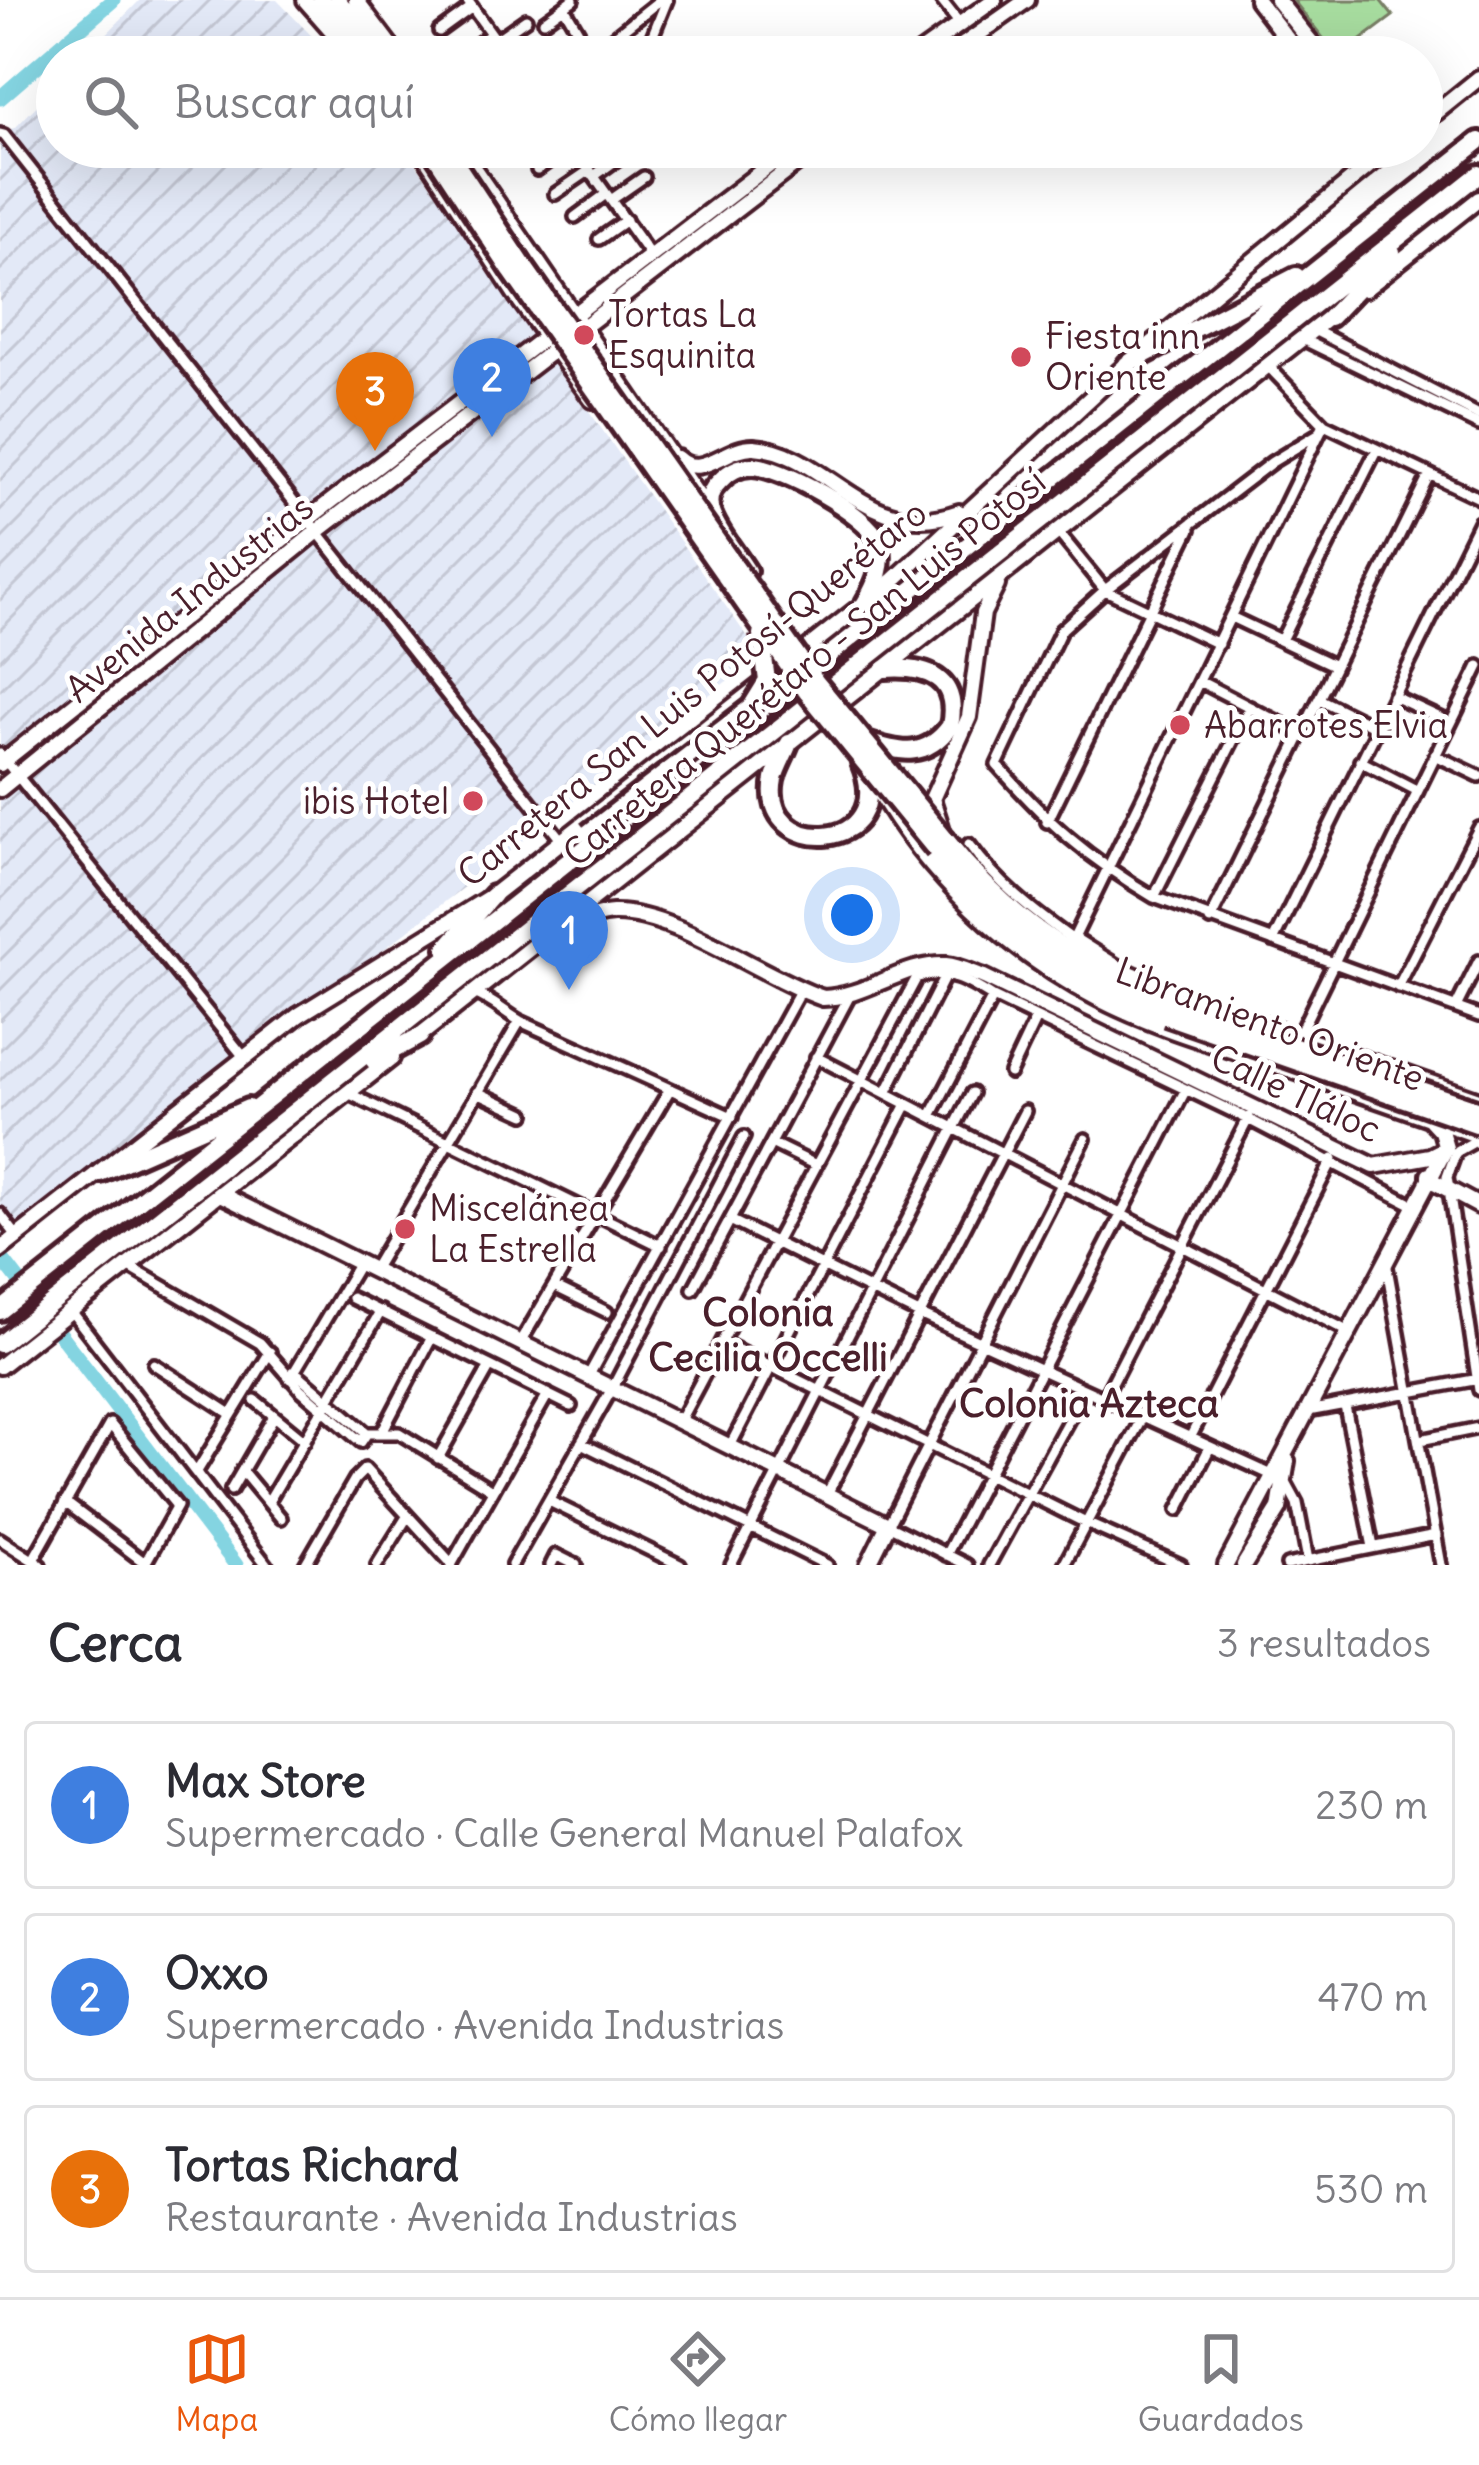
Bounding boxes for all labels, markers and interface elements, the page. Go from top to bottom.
search box [36,36,1443,168]
icon: search [78,69,144,135]
text: Buscar aquí [174,74,414,130]
place label: Tortas La Esquinita [608,292,757,378]
place label: Fiesta inn Oriente [1045,314,1200,400]
marker: Tortas La Esquinita [571,322,597,348]
pin: 2 [453,338,531,437]
marker: Fiesta inn Oriente [1008,344,1034,370]
pin: 3 [336,352,414,451]
street label: Carretera Querétaro - San Luis Potosí [554,459,1054,876]
street label: Avenida Industrias [56,485,322,712]
street label: Carretera San Luis Potosí-Querétaro [449,490,936,897]
place label: Abarrotes Elvia [1204,703,1448,748]
marker: Abarrotes Elvia [1167,712,1193,738]
place label: ibis Hotel [303,779,449,824]
marker: ibis Hotel [460,788,486,814]
your location [822,885,882,945]
pin: 1 [530,891,608,990]
street label: Libramiento Oriente [1110,948,1430,1101]
street label: Calle Tláloc [1204,1035,1388,1152]
place label: Miscelánea La Estrella [429,1186,609,1272]
marker: Miscelánea La Estrella [392,1216,418,1242]
district label: Colonia Cecilia Occelli [648,1288,888,1382]
district label: Colonia Azteca [959,1379,1219,1428]
text: Cerca [48,1611,183,1675]
text: 3 resultados [1217,1619,1431,1668]
text: Max Store [165,1753,366,1809]
text: 1 [82,1781,98,1830]
text: 230 m [1315,1781,1428,1830]
text: Supermercado · Calle General Manuel Palafox [165,1809,963,1858]
text: Oxxo [165,1945,269,2001]
text: 2 [79,1973,101,2022]
text: 470 m [1318,1973,1428,2022]
text: Supermercado · Avenida Industrias [165,2001,784,2050]
text: Tortas Richard [165,2137,459,2193]
text: 3 [79,2165,101,2214]
text: 530 m [1314,2165,1428,2214]
text: Restaurante · Avenida Industrias [165,2193,738,2242]
tab: Mapa [175,2326,258,2440]
tab: Cómo llegar [609,2326,787,2440]
tab: Guardados [1138,2326,1304,2440]

